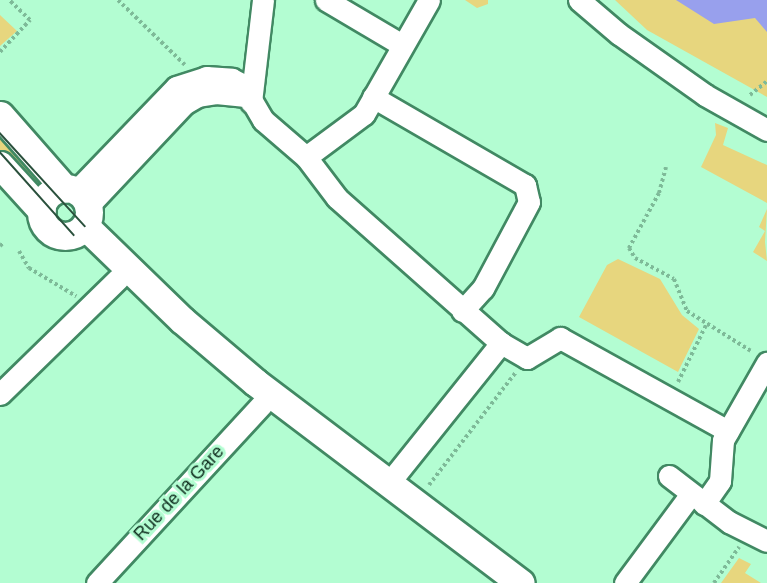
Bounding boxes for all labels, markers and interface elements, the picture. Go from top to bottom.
street label: Rue de la Gare [129,441,229,545]

